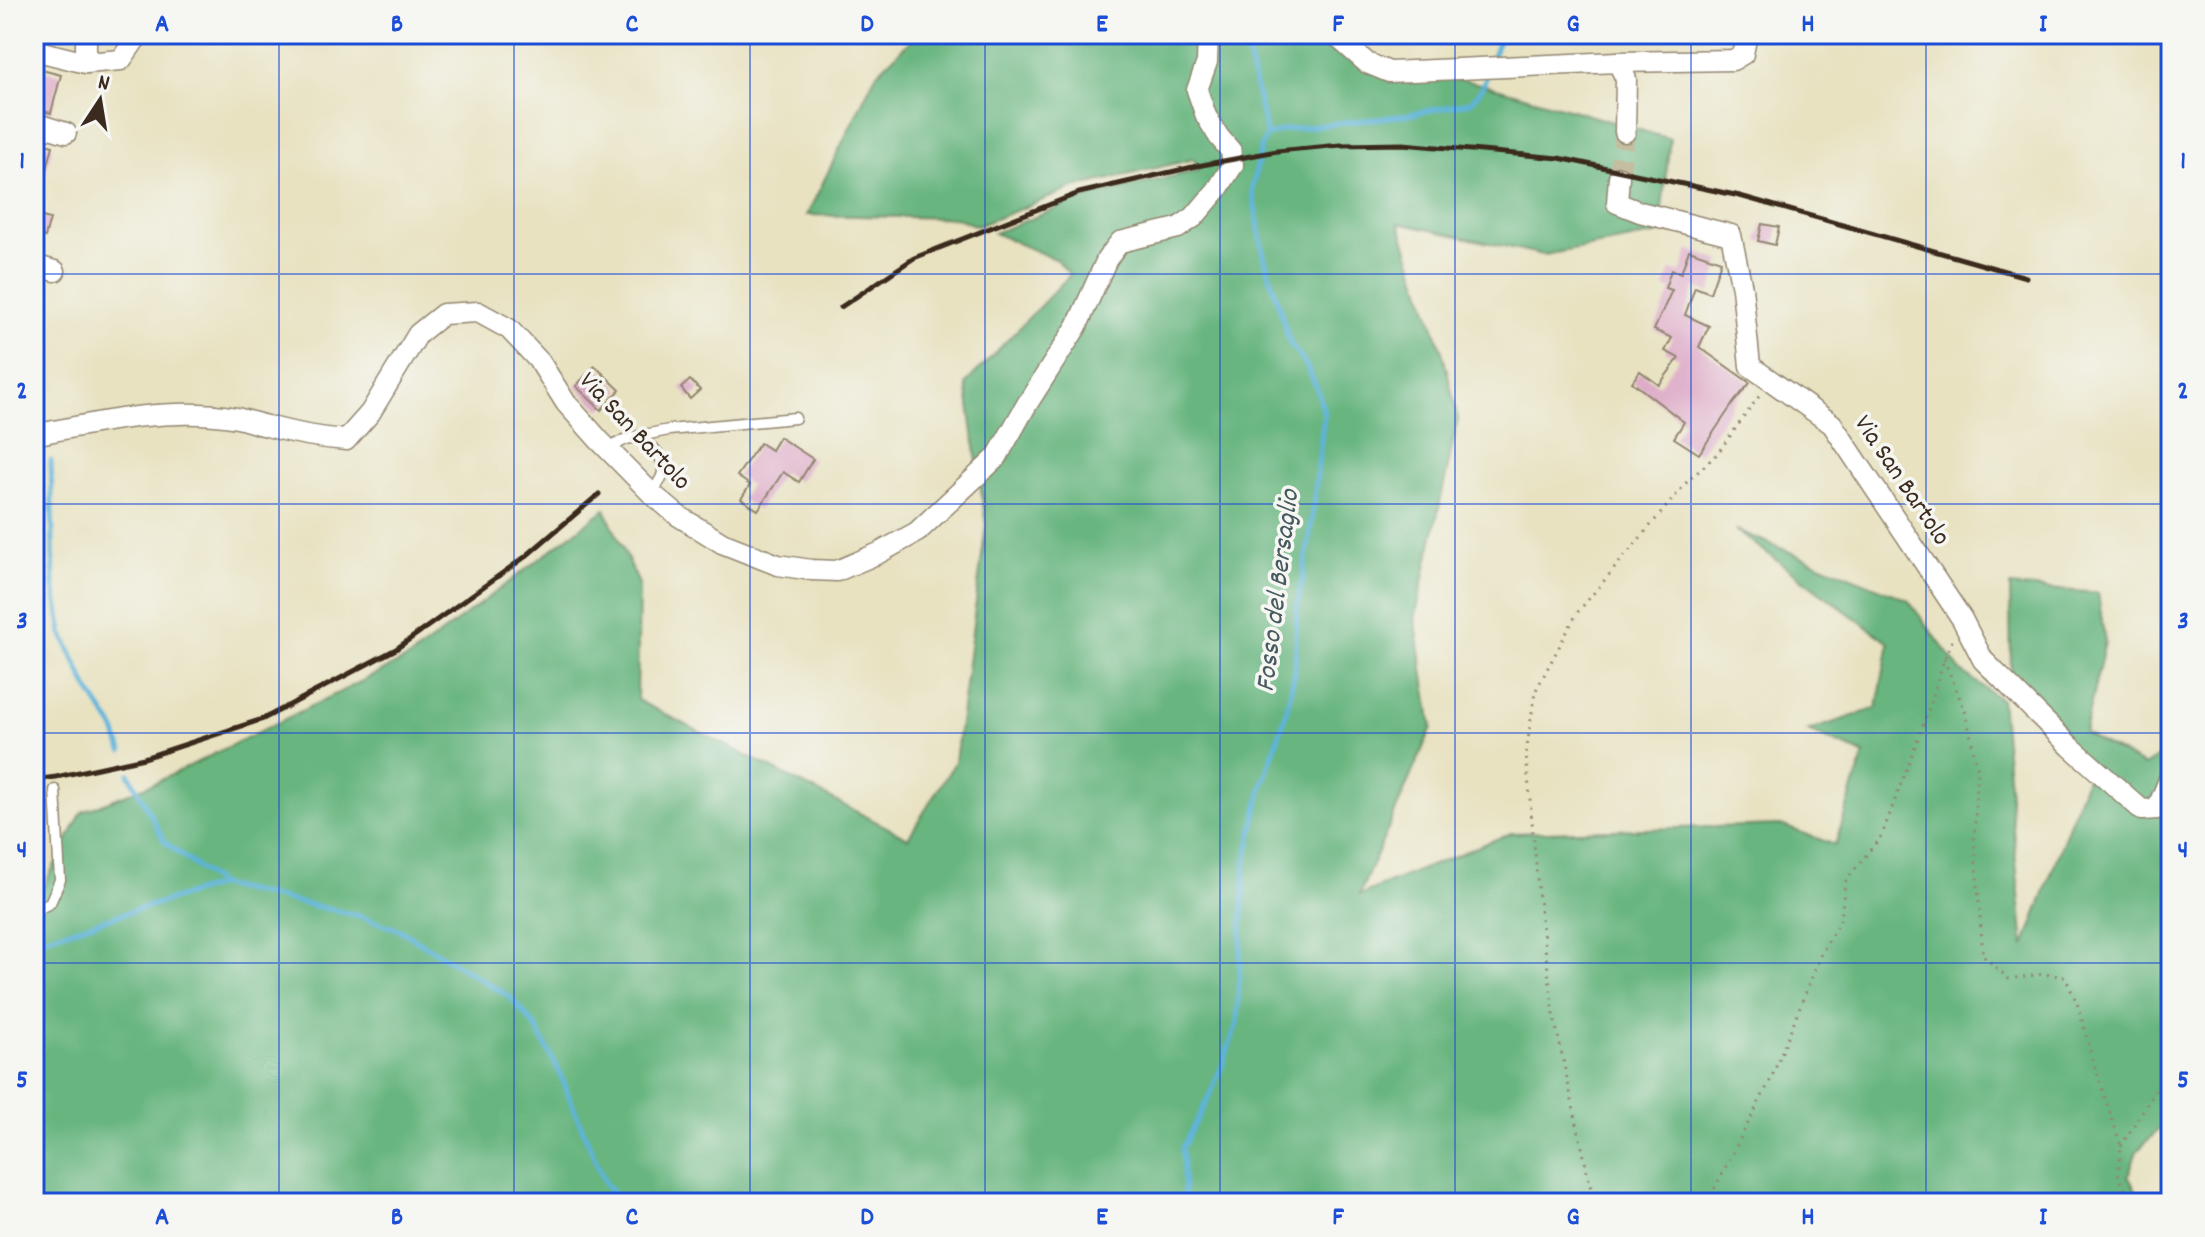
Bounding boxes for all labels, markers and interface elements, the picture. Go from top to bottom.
text: A [155,7,169,44]
text: B [391,7,403,44]
text: C [626,7,639,44]
text: D [860,7,874,44]
text: E [1096,7,1108,44]
text: F [1332,7,1344,44]
text: G [1566,7,1580,44]
text: H [1801,7,1815,44]
text: I [2039,7,2048,44]
north arrow [60,60,140,140]
text: N [95,68,112,100]
text: 1 [19,144,25,181]
text: 1 [2180,144,2186,181]
street label: Via San Bartolo [569,364,699,500]
text: 2 [16,374,28,411]
text: 2 [2177,374,2189,411]
street label: Via San Bartolo [1844,408,1958,554]
water label: Fosso del Bersaglio [1248,486,1312,694]
text: 3 [16,604,28,641]
text: 3 [2177,604,2189,641]
text: 4 [17,833,27,870]
text: 4 [2178,833,2188,870]
text: 5 [16,1063,28,1100]
text: 5 [2177,1063,2189,1100]
text: A [155,1200,169,1237]
text: B [391,1200,403,1237]
text: C [626,1200,639,1237]
text: D [860,1200,874,1237]
text: E [1096,1200,1108,1237]
text: F [1332,1200,1344,1237]
text: G [1566,1200,1580,1237]
text: H [1801,1200,1815,1237]
text: I [2039,1200,2048,1237]

